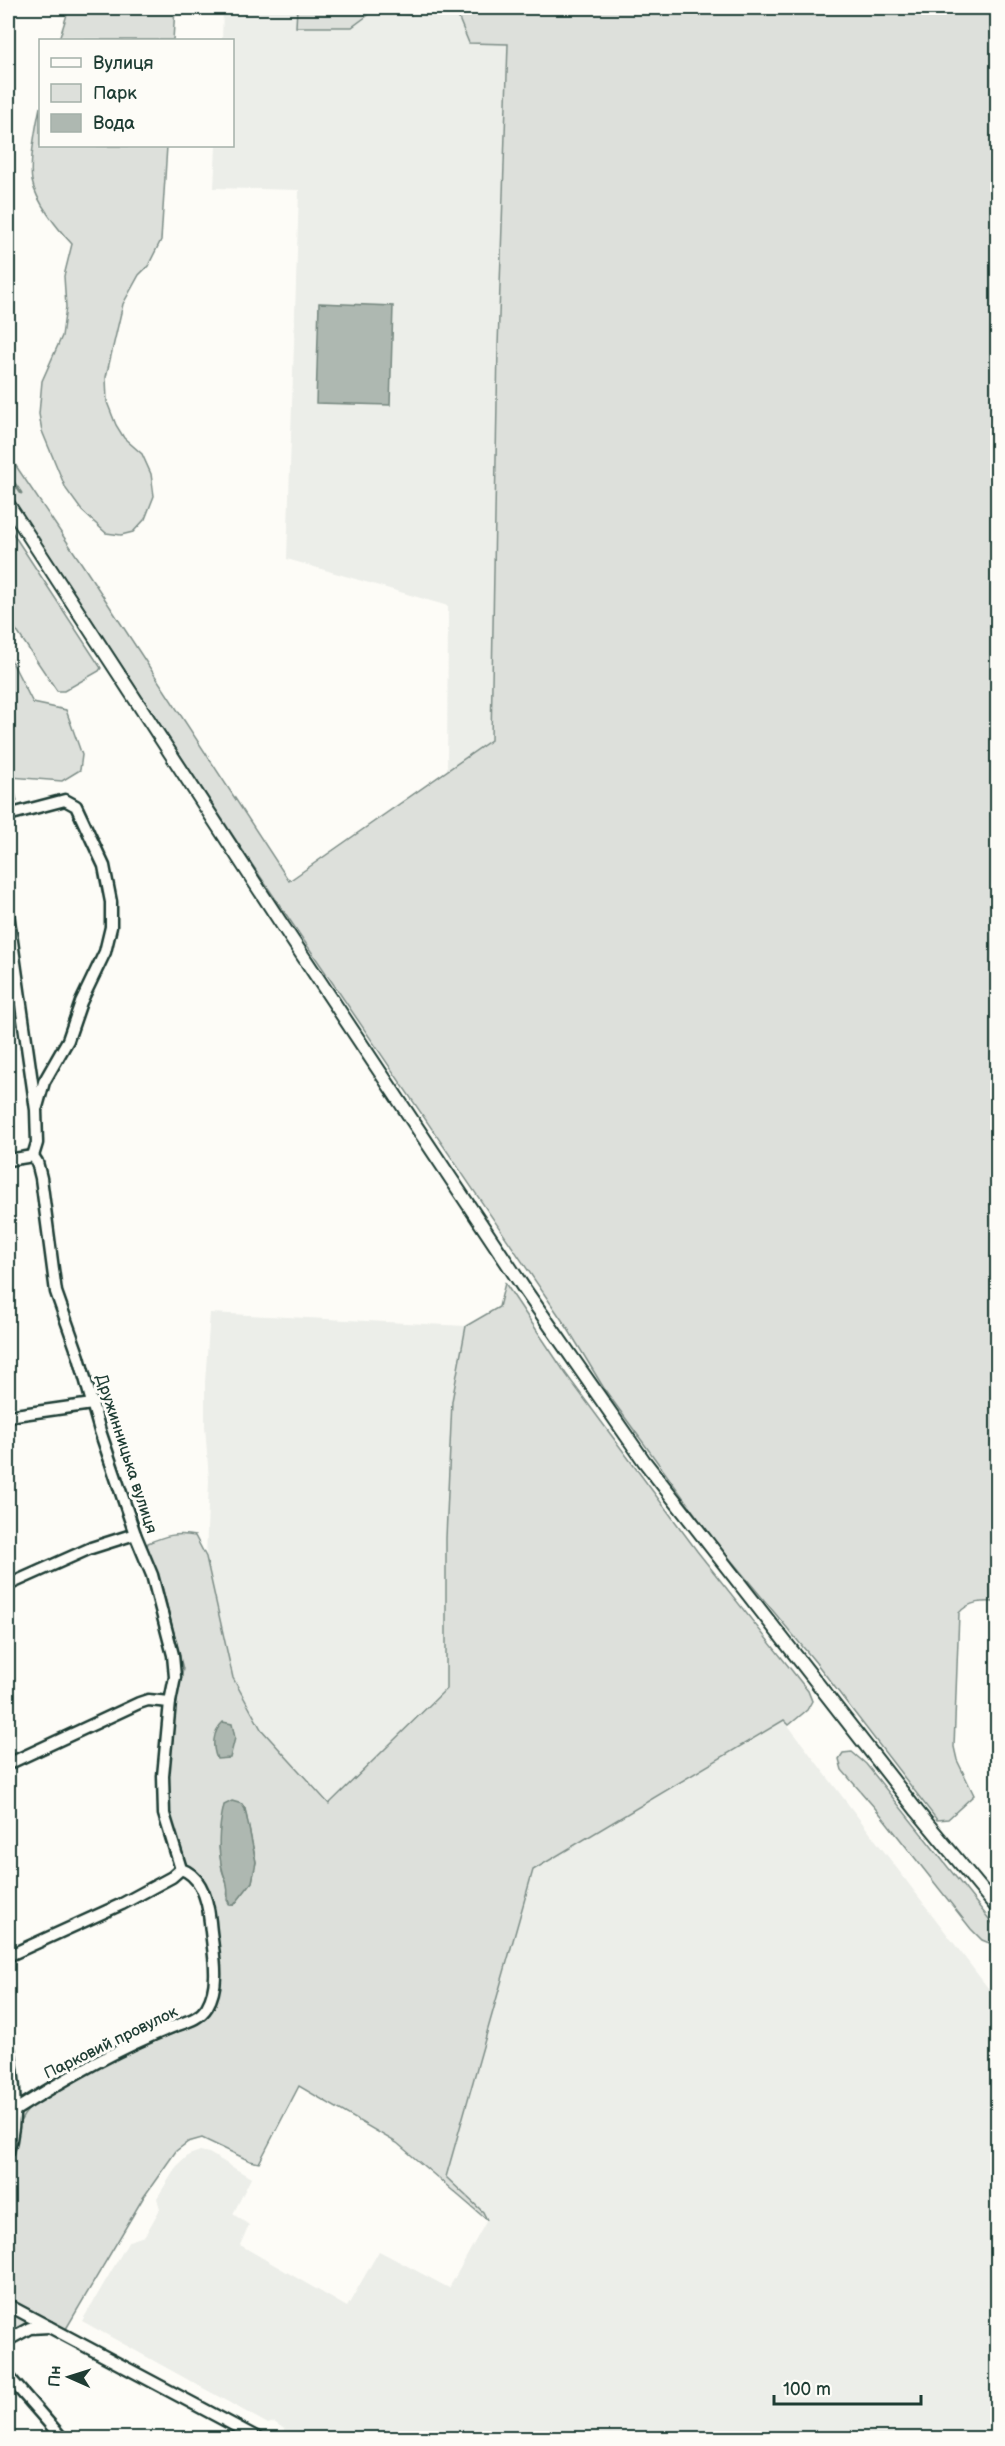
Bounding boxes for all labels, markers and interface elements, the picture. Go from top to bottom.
legend [39,39,234,147]
text: Вулиця [93,53,154,74]
text: Парк [93,83,137,104]
text: Вода [93,113,135,134]
street label: Дружинницька вулиця [91,1372,161,1536]
street label: Парковий провулок [41,2002,181,2084]
north arrow [39,2347,99,2407]
text: Пн [45,2365,66,2387]
scale bar [774,2368,921,2406]
text: 100 m [783,2379,831,2400]

